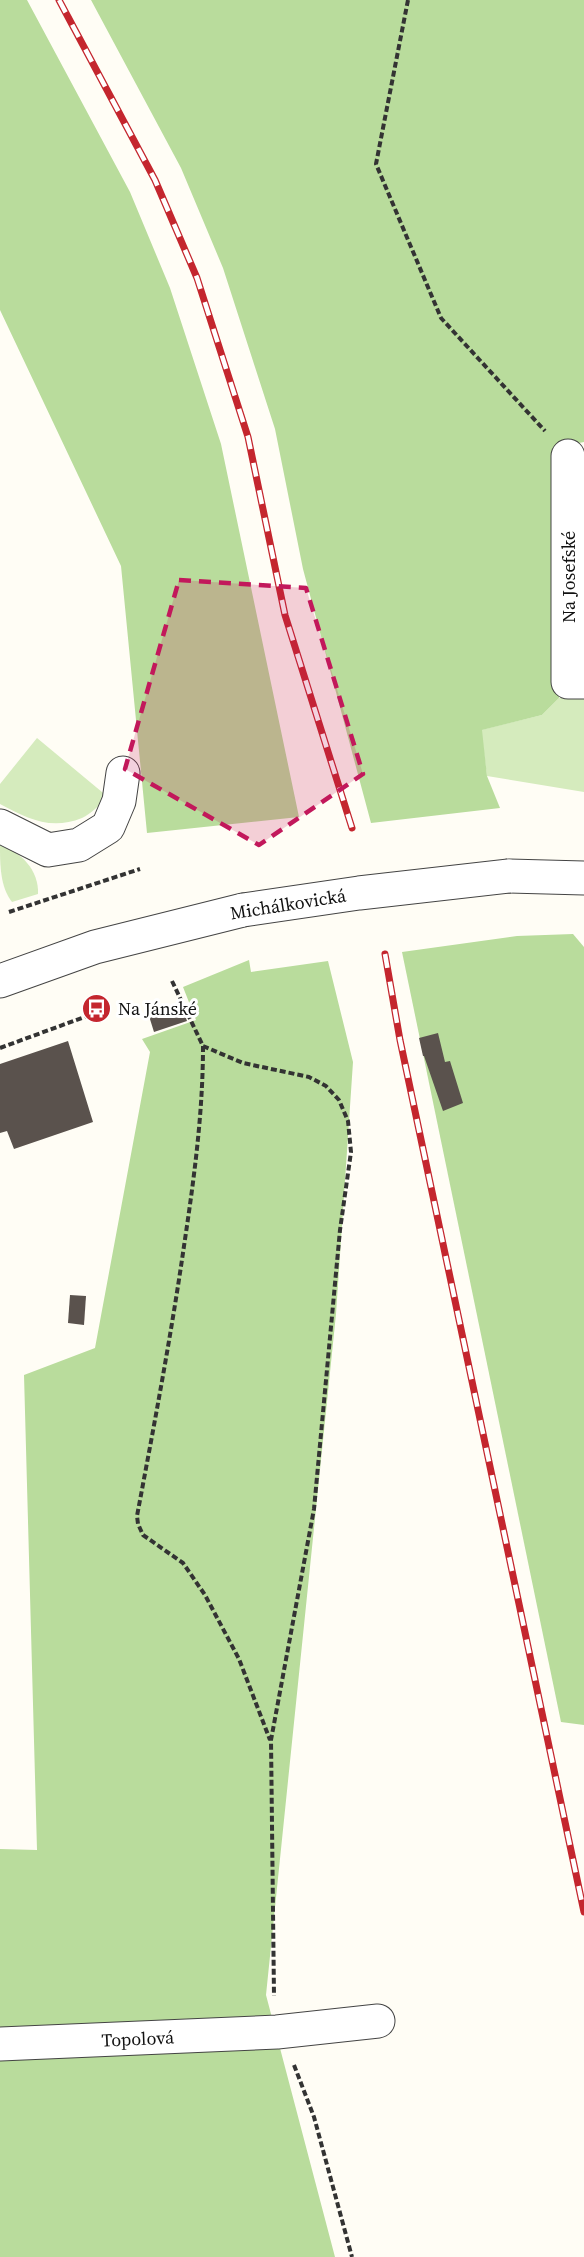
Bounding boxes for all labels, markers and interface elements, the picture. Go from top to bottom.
street label: Na Josefské [556,531,581,623]
street label: Michálkovická [228,882,349,925]
bus stop icon: Na Jánské [81,992,113,1024]
place label: Na Jánské [118,996,197,1021]
street label: Topolová [101,2024,176,2052]

